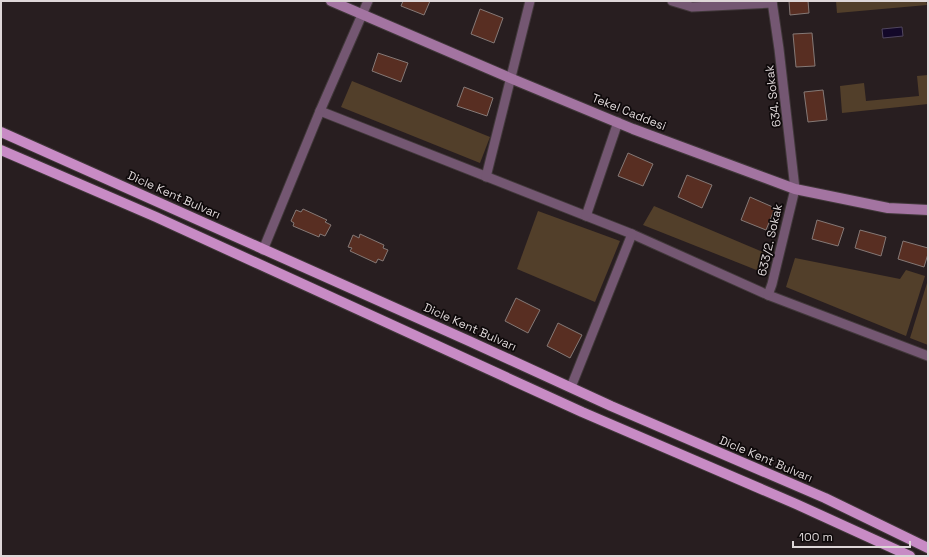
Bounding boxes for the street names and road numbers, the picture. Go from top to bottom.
street label: 634. Sokak [761,64,785,128]
street label: Tekel Caddesi [590,90,668,134]
street label: Dicle Kent Bulvarı [125,167,223,223]
street label: 633/2. Sokak [754,202,786,278]
street label: Dicle Kent Bulvarı [421,299,519,355]
street label: Dicle Kent Bulvarı [717,432,815,486]

